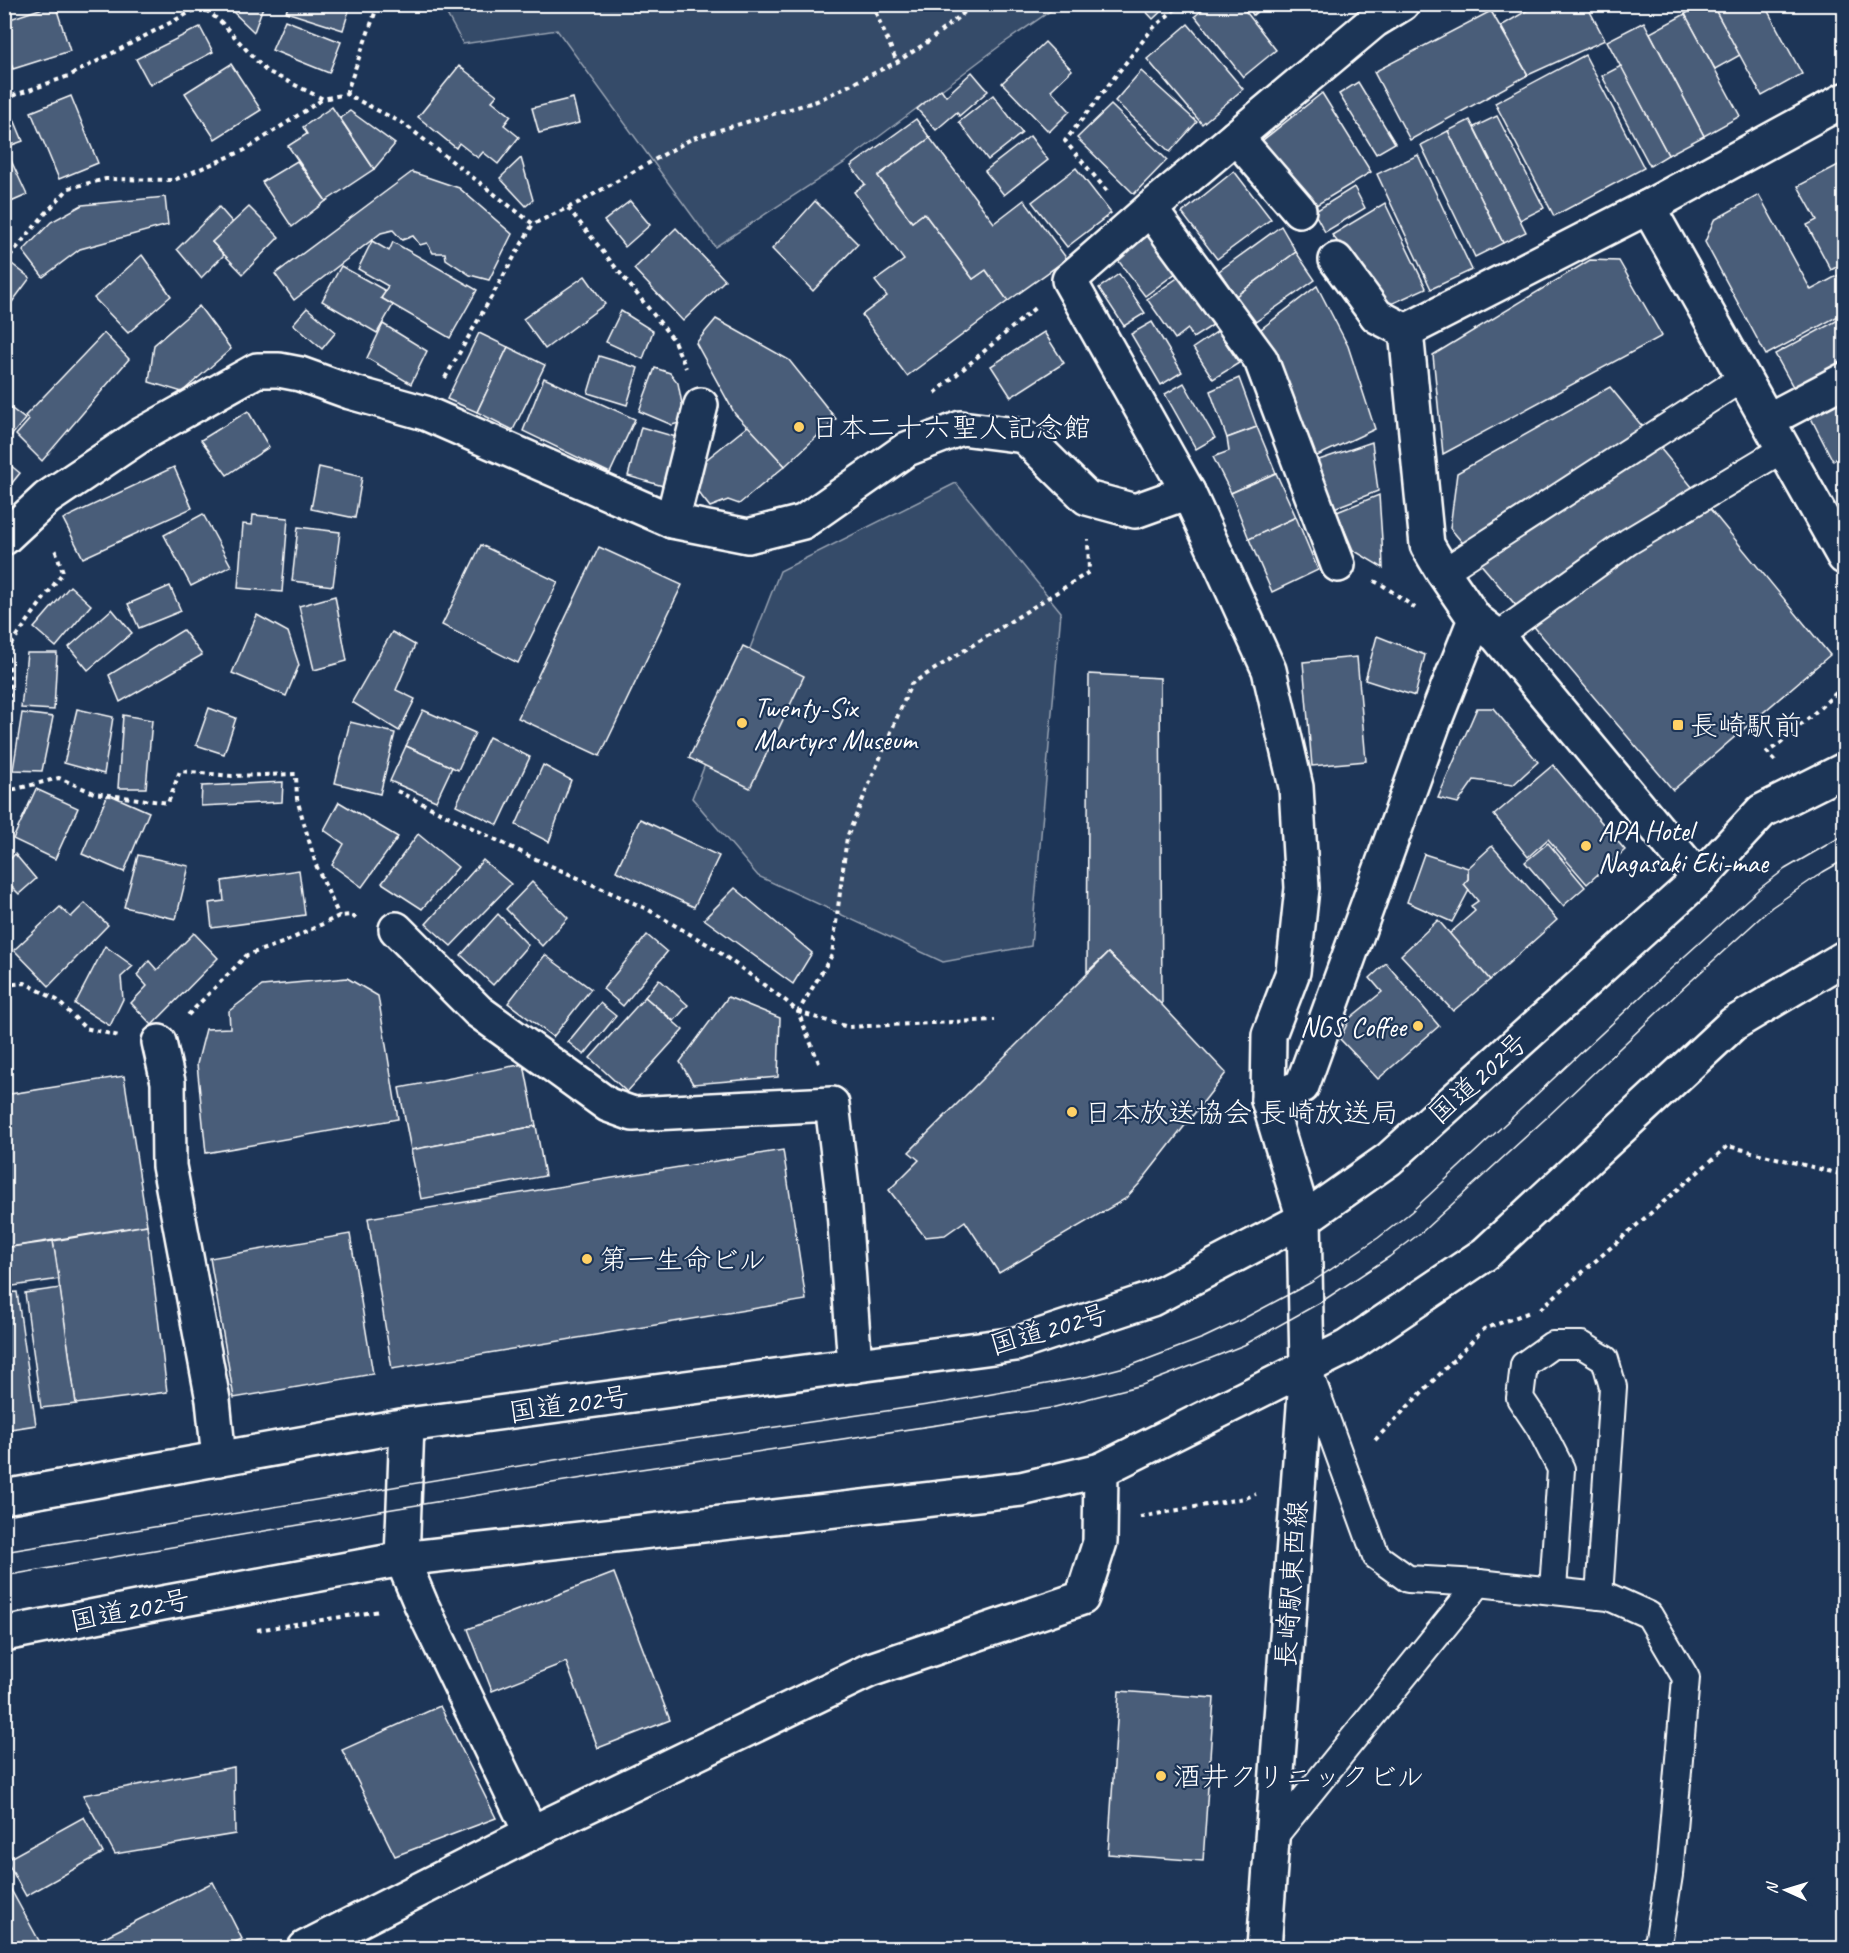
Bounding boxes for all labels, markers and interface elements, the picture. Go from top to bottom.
place label: 日本二十六聖人記念館 [811,410,1091,445]
marker: 日本二十六聖人記念館 [792,420,806,434]
place label: Twenty-Six Martyrs Museum [754,690,919,757]
place label: 長崎駅前 [1690,708,1802,743]
marker: Twenty-Six Martyrs Museum [735,716,749,730]
marker: 長崎駅前 [1671,718,1685,732]
place label: APA Hotel Nagasaki Eki-mae [1598,813,1770,880]
marker: APA Hotel Nagasaki Eki-mae [1579,839,1593,853]
place label: NGS Coffee [1300,1009,1408,1044]
marker: NGS Coffee [1411,1019,1425,1033]
street label: 国道202号 [1421,1024,1535,1132]
place label: 日本放送協会 長崎放送局 [1084,1095,1399,1130]
marker: 日本放送協会 長崎放送局 [1065,1105,1079,1119]
place label: 第一生命ビル [599,1242,766,1277]
marker: 第一生命ビル [580,1252,594,1266]
street label: 国道202号 [986,1295,1112,1363]
street label: 国道202号 [506,1378,632,1430]
street label: 長崎駅東西線 [1268,1499,1314,1669]
street label: 国道202号 [67,1581,193,1639]
place label: 酒井クリニックビル [1173,1759,1424,1794]
marker: 酒井クリニックビル [1154,1769,1168,1783]
north arrow [1756,1860,1816,1920]
text: N [1762,1880,1783,1895]

